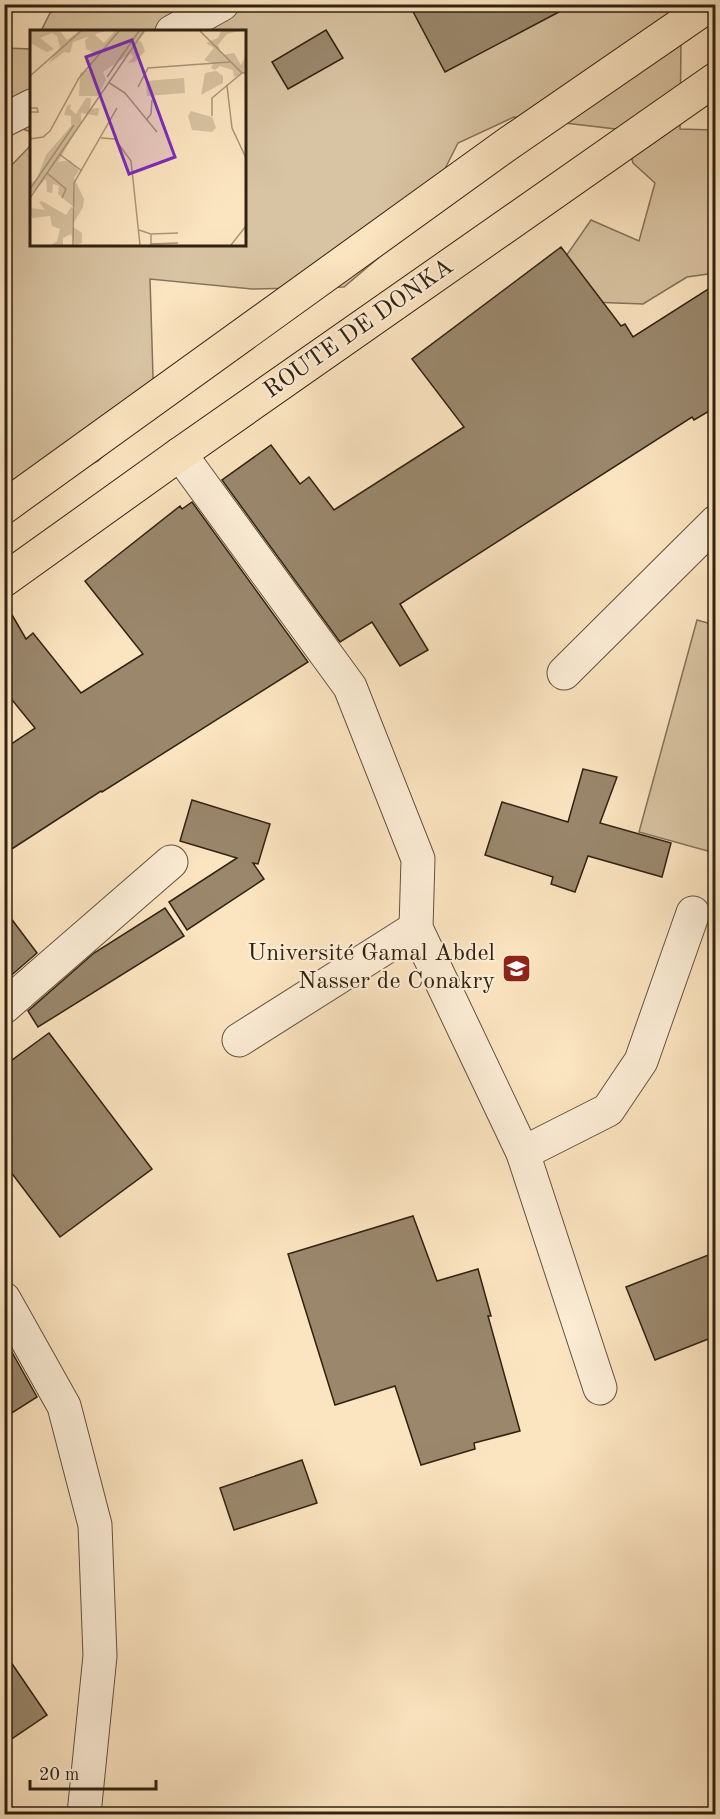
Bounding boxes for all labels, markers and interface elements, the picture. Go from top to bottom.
inset map [30,30,246,246]
street label: ROUTE DE DONKA [260,255,458,403]
place label: Université Gamal Abdel Nasser de Conakry [247,942,495,994]
school or university icon: Université Gamal Abdel Nasser de Conakry [500,952,532,984]
scale bar [30,1753,156,1791]
text: 20 m [39,1766,79,1784]

